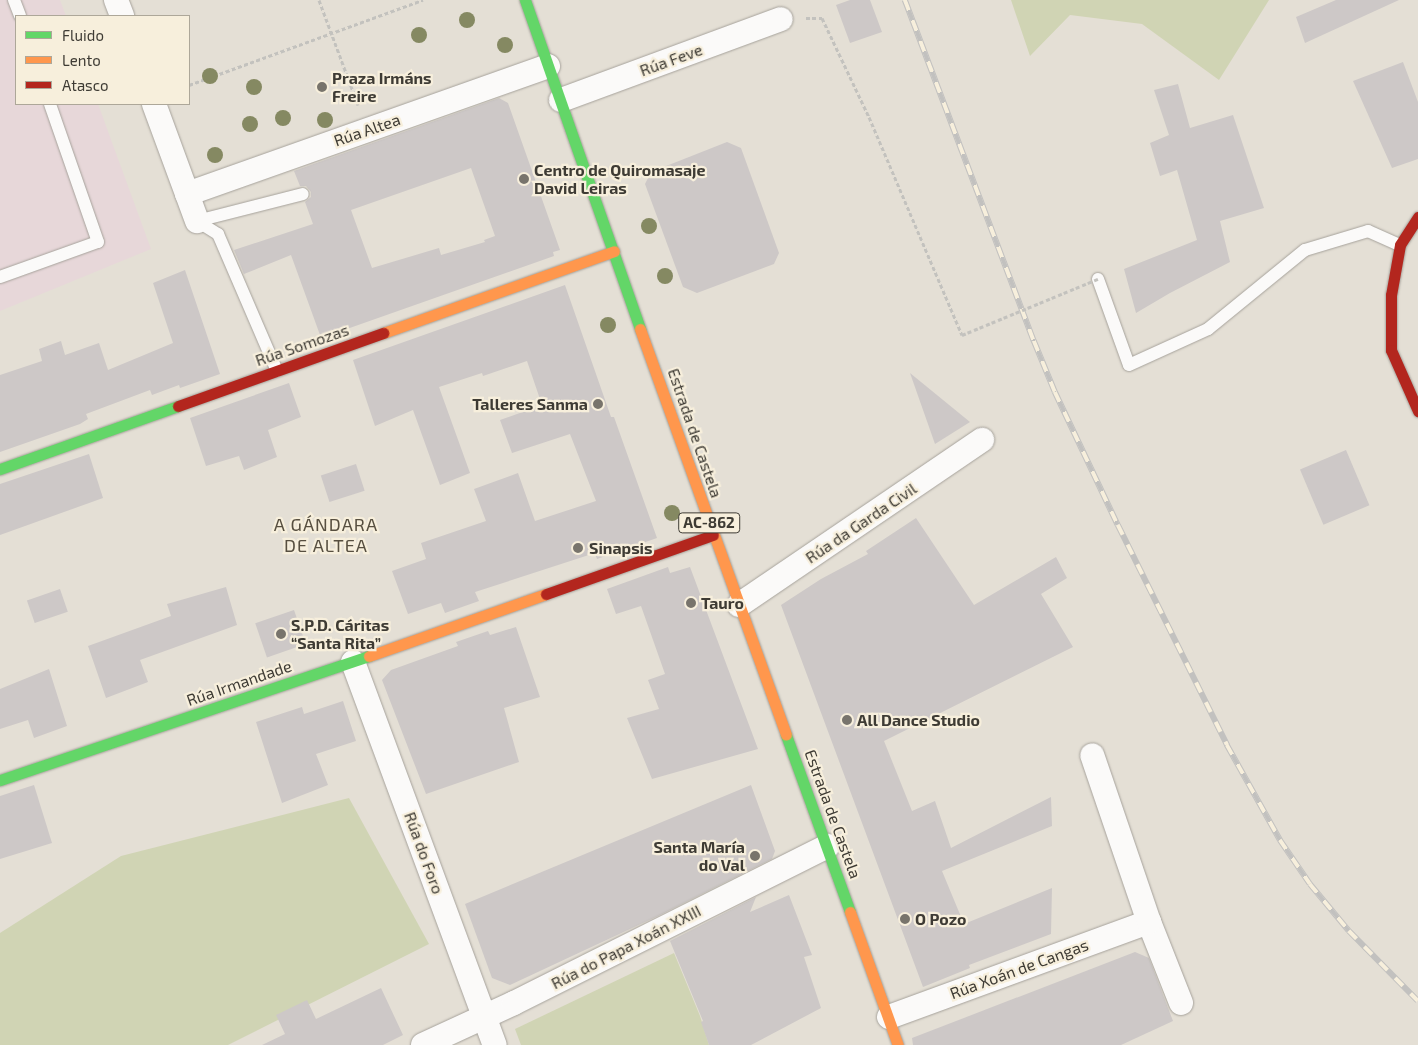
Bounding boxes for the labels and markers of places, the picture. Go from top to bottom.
place label: Praza Irmáns Freire [332,68,432,106]
marker: Praza Irmáns Freire [316,81,328,93]
place label: Centro de Quiromasaje David Leiras [534,160,706,198]
marker: Centro de Quiromasaje David Leiras [518,173,530,185]
place label: Talleres Sanma [472,394,588,414]
marker: Talleres Sanma [592,398,604,410]
place label: Sinapsis [589,538,653,558]
marker: Sinapsis [571,541,585,555]
place label: Tauro [701,593,744,613]
marker: Tauro [685,597,697,609]
place label: S.P.D. Cáritas “Santa Rita” [291,615,389,653]
marker: S.P.D. Cáritas “Santa Rita” [275,628,287,640]
place label: All Dance Studio [857,710,980,730]
marker: All Dance Studio [841,714,853,726]
place label: Santa María do Val [654,837,745,875]
marker: Santa María do Val [749,850,761,862]
place label: O Pozo [915,909,967,929]
marker: O Pozo [899,913,911,925]

